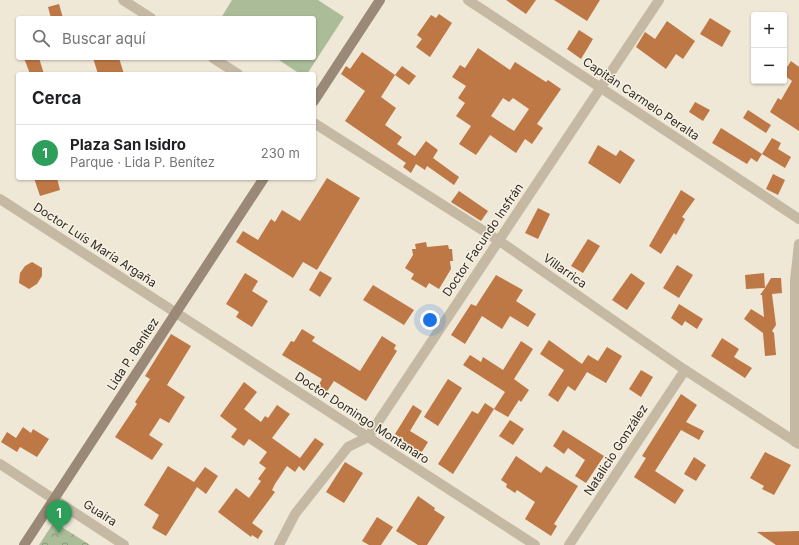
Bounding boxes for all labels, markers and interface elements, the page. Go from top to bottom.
map controls [751,12,787,84]
button: + [751,12,787,48]
search box [16,16,316,60]
icon: search [30,27,52,49]
text: Buscar aquí [62,29,146,48]
button: − [751,48,787,84]
street label: Capitán Carmelo Peralta [580,54,703,143]
text: Cerca [32,88,81,108]
text: Plaza San Isidro [70,135,186,154]
text: 1 [42,145,48,161]
text: 230 m [261,145,300,161]
text: Parque · Lida P. Benítez [70,154,215,170]
street label: Doctor Facundo Insfrán [439,180,526,299]
street label: Doctor Luís María Argaña [31,199,160,290]
street label: Villarrica [541,250,590,291]
your location [420,310,440,330]
street label: Lida P. Benítez [104,315,162,393]
street label: Doctor Domingo Montanaro [292,369,432,467]
street label: Natalicio González [581,401,651,498]
street label: Guaira [81,496,120,529]
pin: 1 [46,500,72,533]

